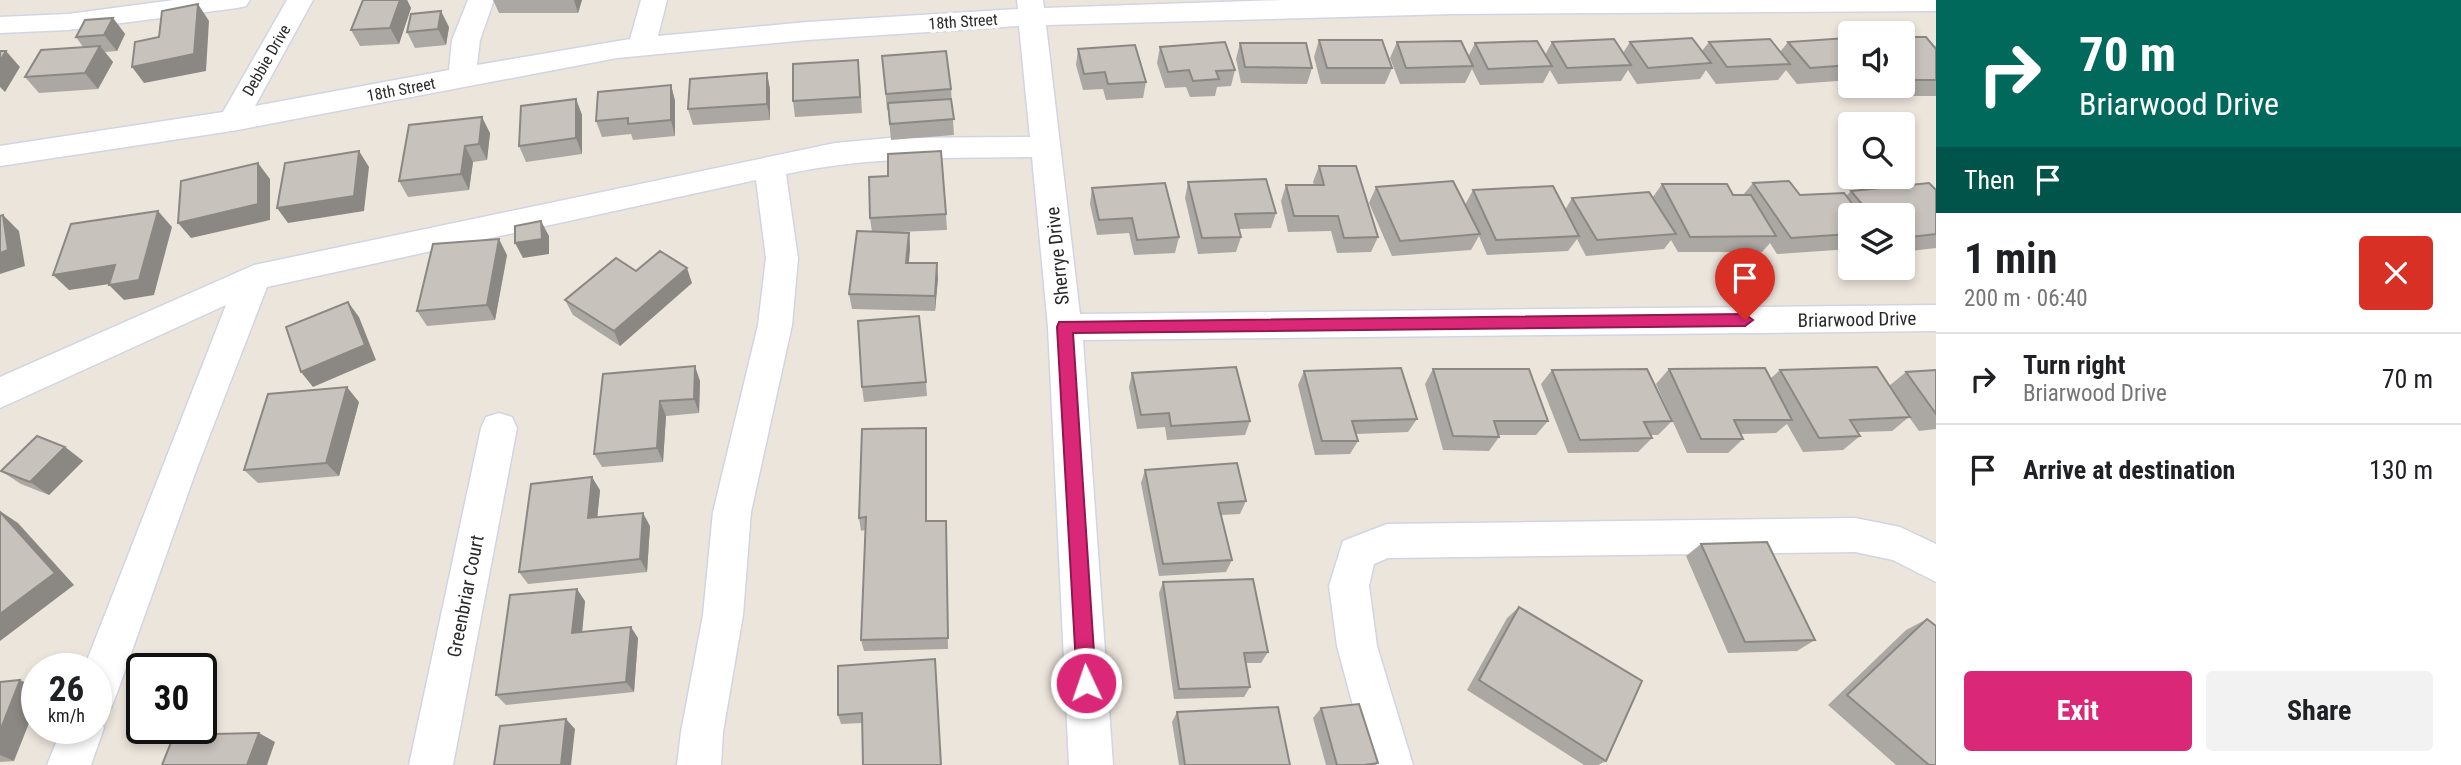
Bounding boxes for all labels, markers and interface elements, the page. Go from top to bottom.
street label: 18th Street [928,10,999,33]
street label: Debbie Drive [238,21,294,99]
map controls [1838,21,1915,280]
button: sound [1838,21,1915,98]
text: 70 m [2079,26,2176,83]
icon: right [1964,28,2055,119]
street label: 18th Street [365,73,437,105]
text: Briarwood Drive [2079,85,2279,123]
button: search [1838,112,1915,189]
icon: arrive [2029,161,2067,199]
text: Then [1964,165,2015,195]
button: layers [1838,203,1915,280]
street label: Sherrye Drive [1041,206,1074,306]
text: 1 min [1964,234,2057,283]
button: close [2359,236,2433,310]
pin [1715,248,1775,320]
icon: arrive [1726,259,1764,297]
text: 200 m · 06:40 [1964,285,2088,312]
street label: Briarwood Drive [1797,307,1917,332]
text: Turn right [2023,350,2125,380]
icon: right [1964,360,2002,398]
text: 70 m [2382,364,2433,394]
text: Briarwood Drive [2023,380,2167,407]
icon: arrive [1964,451,2002,489]
text: Arrive at destination [2023,455,2235,485]
text: 130 m [2369,455,2433,485]
street label: Greenbriar Court [442,533,489,659]
position arrow [1049,646,1123,720]
speed limit sign: 30 [126,653,217,744]
text: 26 [49,669,84,710]
button: Exit [1964,671,2192,751]
button: Share [2206,671,2433,751]
text: km/h [48,705,85,726]

